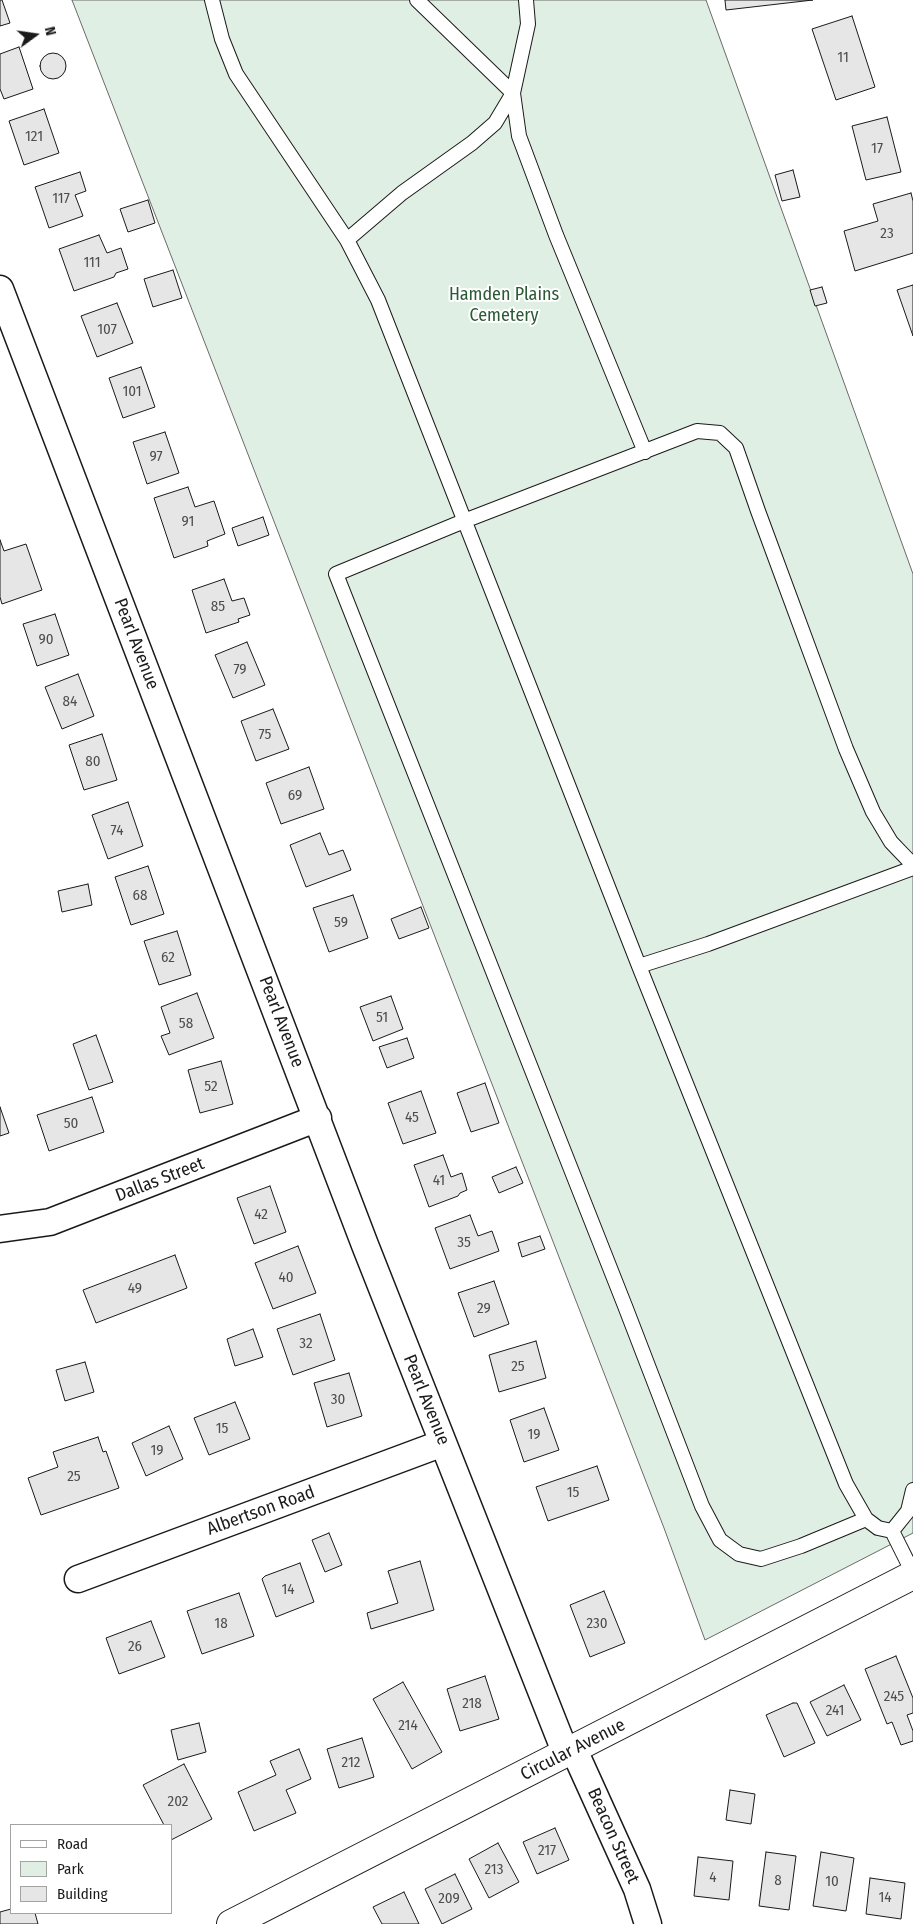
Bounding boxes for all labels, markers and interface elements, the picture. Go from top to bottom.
north arrow [10,10,60,60]
text: N [41,25,59,37]
house number: 11 [837,49,849,67]
house number: 121 [25,128,43,146]
house number: 17 [871,140,883,158]
house number: 117 [52,190,70,208]
house number: 23 [880,225,894,243]
house number: 111 [83,254,101,272]
park label: Hamden Plains Cemetery [449,284,559,326]
house number: 107 [97,321,117,339]
house number: 101 [122,383,142,401]
house number: 97 [149,448,163,466]
house number: 91 [182,513,194,531]
street label: Pearl Avenue [109,595,163,693]
house number: 85 [211,598,225,616]
house number: 90 [38,631,54,649]
house number: 79 [233,661,247,679]
house number: 84 [63,693,77,711]
house number: 75 [259,726,271,744]
house number: 80 [85,753,101,771]
house number: 69 [288,787,302,805]
house number: 74 [111,822,123,840]
house number: 68 [133,887,147,905]
house number: 59 [334,914,348,932]
house number: 62 [161,949,175,967]
street label: Pearl Avenue [254,973,308,1071]
house number: 51 [376,1009,388,1027]
house number: 58 [179,1015,193,1033]
house number: 52 [204,1078,218,1096]
house number: 45 [405,1109,419,1127]
house number: 50 [64,1115,78,1133]
street label: Dallas Street [113,1153,207,1207]
house number: 41 [433,1172,445,1190]
house number: 42 [254,1206,268,1224]
house number: 35 [457,1234,471,1252]
house number: 40 [278,1269,294,1287]
house number: 49 [128,1280,142,1298]
house number: 29 [477,1300,491,1318]
house number: 32 [299,1335,313,1353]
street label: Pearl Avenue [398,1352,454,1448]
house number: 25 [511,1358,525,1376]
house number: 30 [331,1391,345,1409]
house number: 15 [216,1420,228,1438]
house number: 19 [527,1426,541,1444]
house number: 19 [150,1442,164,1460]
house number: 25 [67,1468,81,1486]
street label: Albertson Road [204,1482,318,1540]
house number: 15 [567,1484,579,1502]
house number: 14 [281,1581,295,1599]
house number: 18 [214,1615,228,1633]
house number: 230 [586,1615,608,1633]
house number: 26 [128,1638,142,1656]
house number: 245 [884,1688,904,1706]
house number: 218 [462,1695,482,1713]
house number: 241 [826,1702,844,1720]
street label: Circular Avenue [517,1714,629,1786]
house number: 214 [398,1717,418,1735]
house number: 212 [342,1754,360,1772]
street label: Beacon Street [582,1785,644,1887]
house number: 202 [168,1793,188,1811]
legend [10,1824,172,1914]
text: Road [57,1835,88,1853]
house number: 217 [538,1842,556,1860]
text: Park [57,1860,84,1878]
house number: 213 [485,1861,503,1879]
house number: 4 [709,1869,717,1887]
house number: 8 [774,1872,782,1890]
house number: 10 [825,1873,839,1891]
text: Building [57,1885,108,1903]
house number: 14 [878,1889,892,1907]
house number: 209 [438,1890,460,1908]

